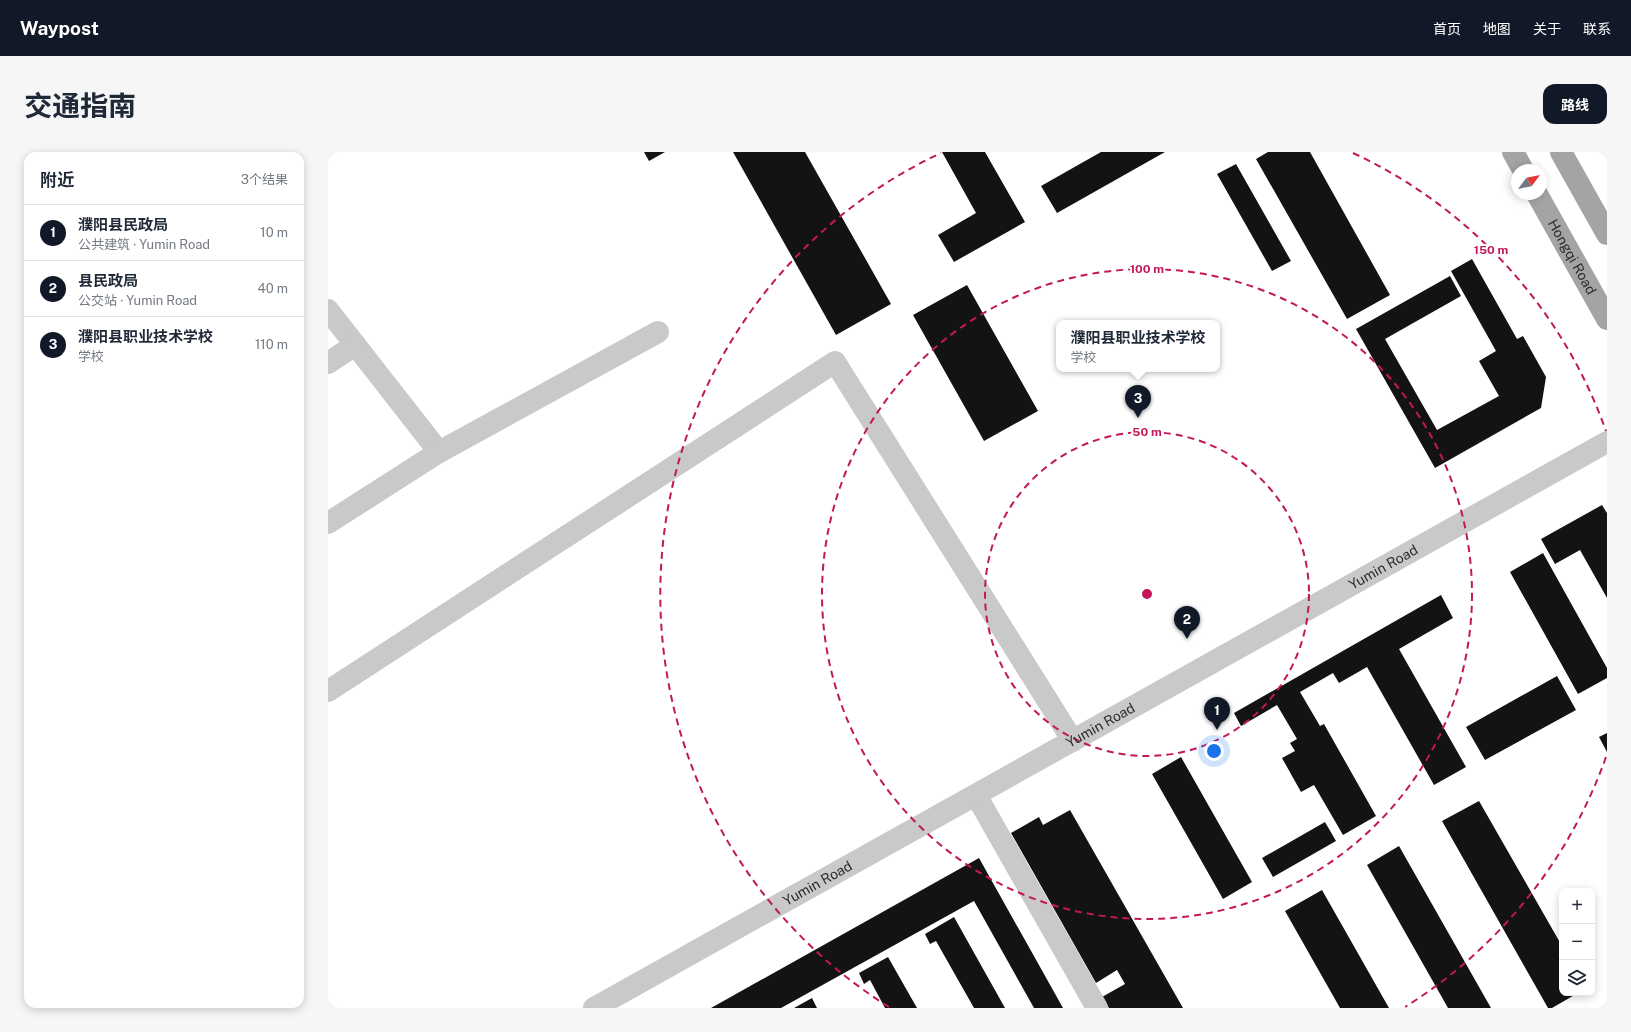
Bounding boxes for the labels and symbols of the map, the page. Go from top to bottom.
north arrow [1511,164,1547,200]
street label: Hongqi Road [1545,216,1600,297]
text: 150 m [1474,243,1508,257]
text: 100 m [1130,262,1164,276]
pin: 3 [1125,385,1151,418]
text: 50 m [1132,425,1162,439]
street label: Yumin Road [1346,541,1420,593]
centre of rings [1140,587,1154,601]
pin: 2 [1174,606,1200,639]
pin: 1 [1204,697,1230,730]
street label: Yumin Road [1063,699,1138,751]
your location [1204,741,1224,761]
street label: Yumin Road [780,858,855,909]

